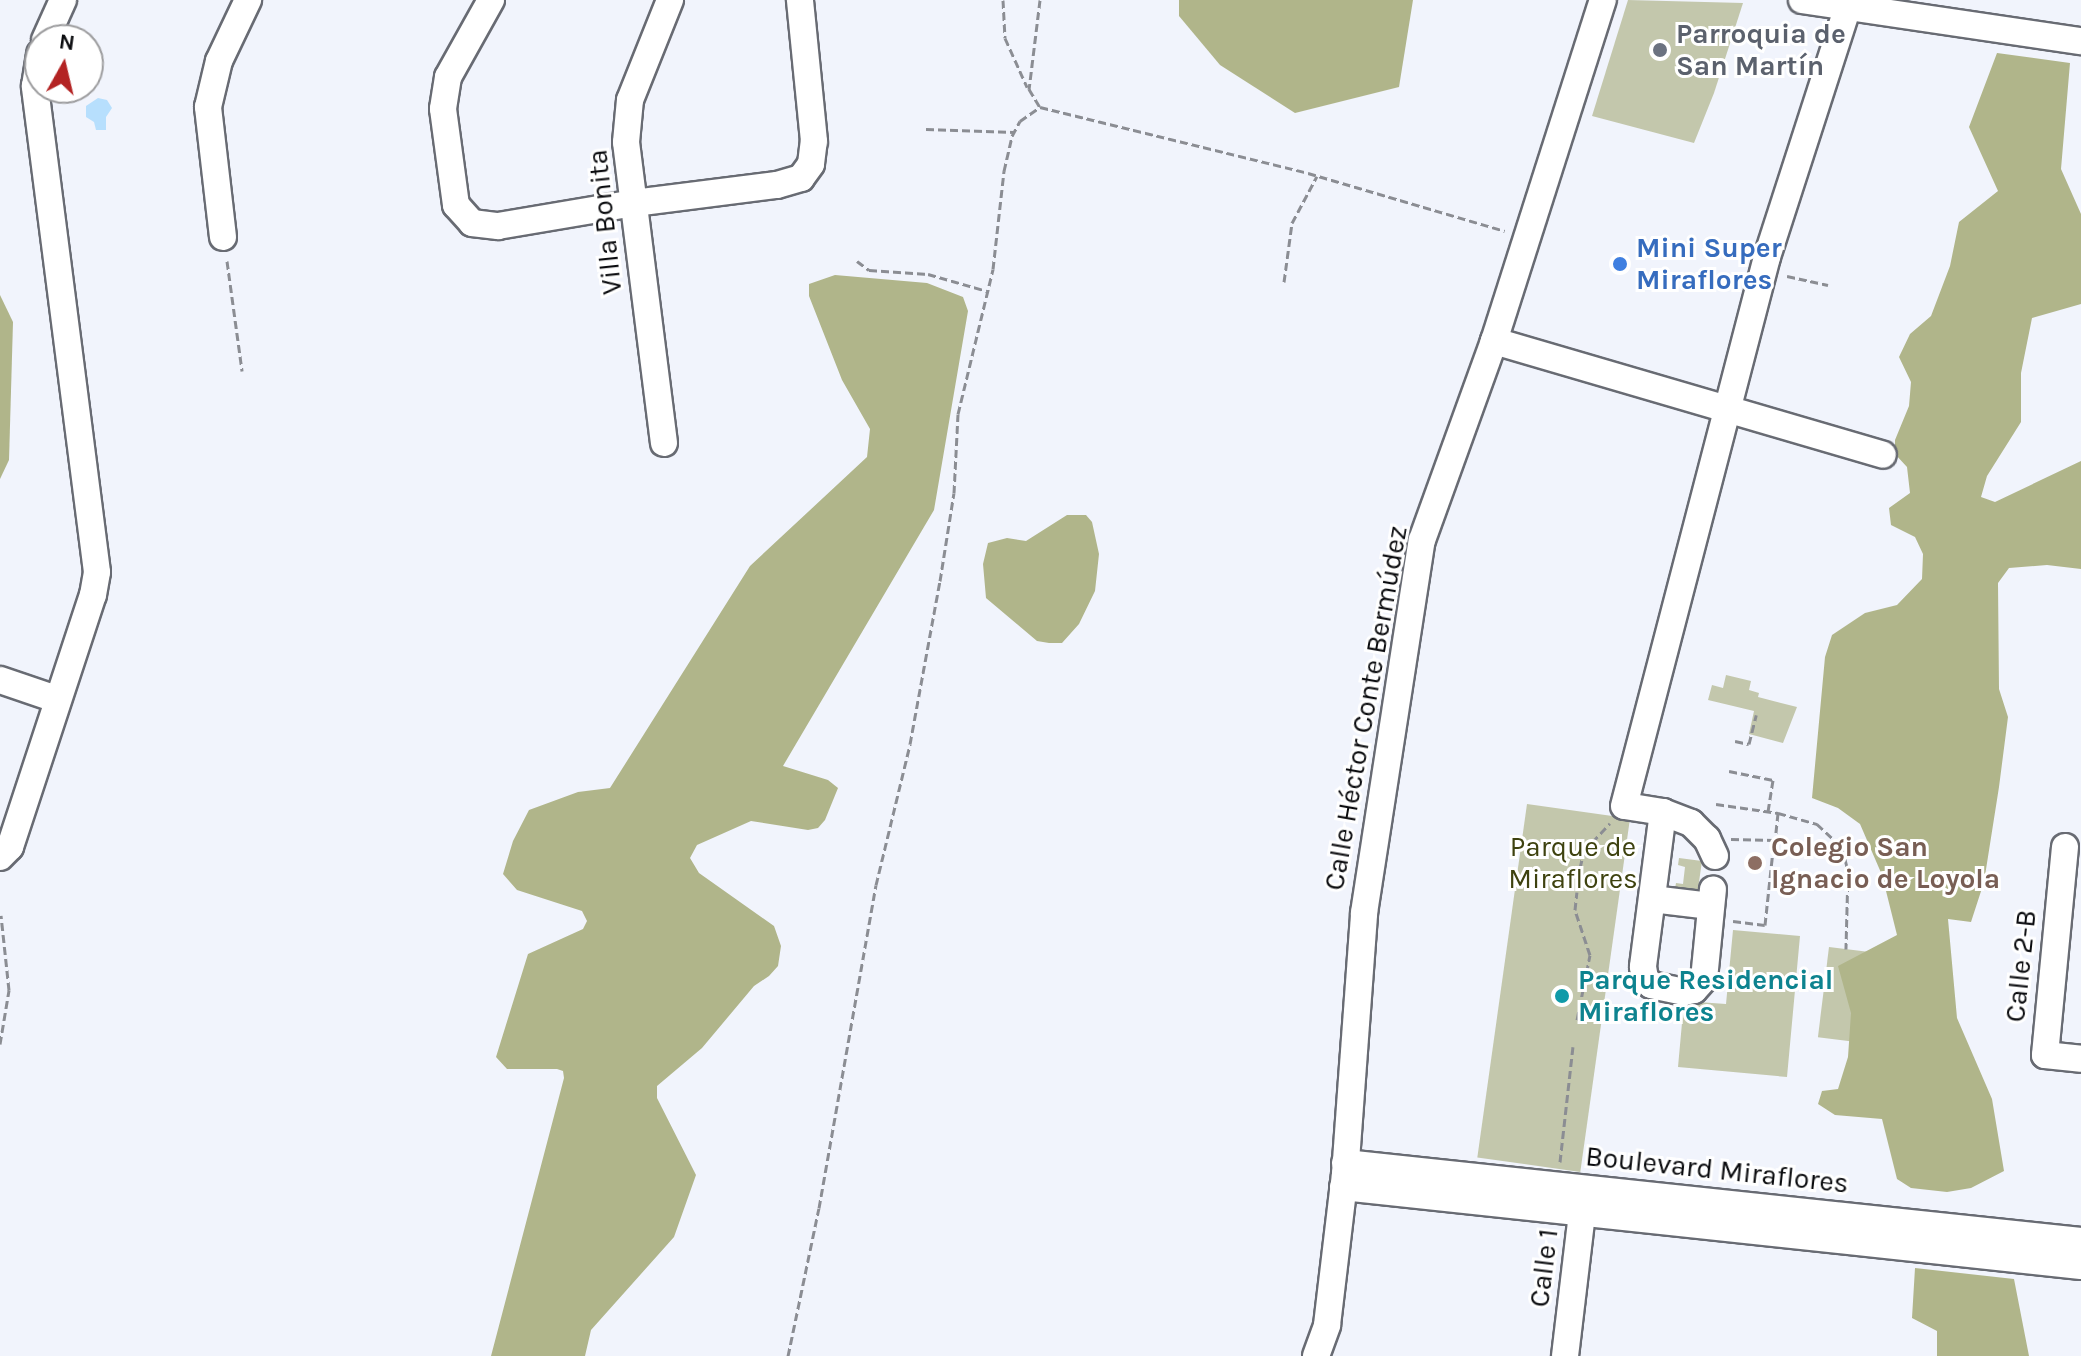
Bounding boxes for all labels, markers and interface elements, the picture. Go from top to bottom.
place label: Parroquia de San Martín [1676,17,1846,83]
north arrow [24,24,104,104]
text: N [57,28,77,56]
marker: Parroquia de San Martín [1651,41,1669,59]
street label: Villa Bonita [581,148,629,296]
place label: Mini Super Miraflores [1636,231,1782,297]
marker: Mini Super Miraflores [1611,255,1629,273]
street label: Calle Héctor Conte Bermúdez [1317,523,1415,893]
park label: Parque de Miraflores [1508,830,1638,896]
place label: Colegio San Ignacio de Loyola [1771,830,2000,896]
marker: Colegio San Ignacio de Loyola [1746,854,1764,872]
street label: Calle 2-B [1998,908,2044,1024]
place label: Parque Residencial Miraflores [1578,963,1833,1029]
marker: Parque Residencial Miraflores [1553,987,1571,1005]
street label: Boulevard Miraflores [1584,1139,1850,1201]
street label: Calle 1 [1523,1227,1565,1309]

